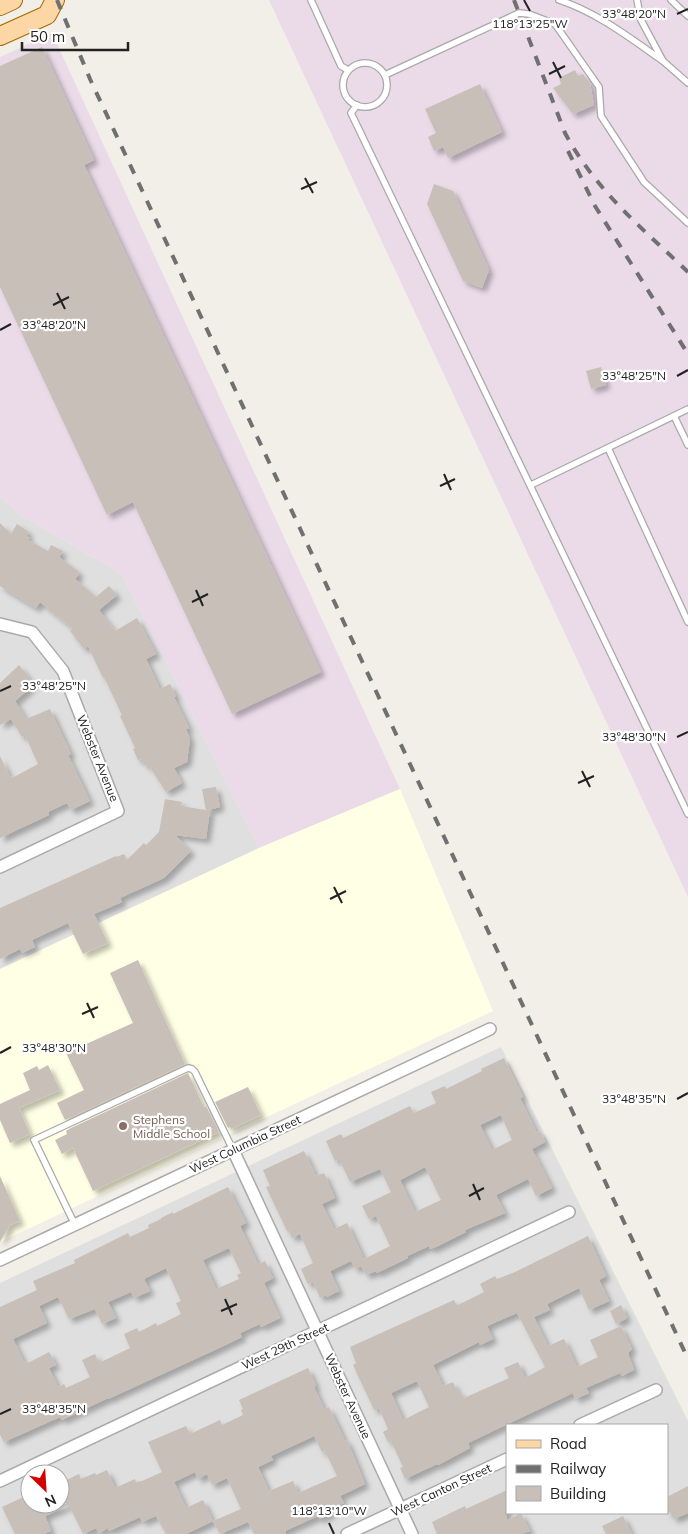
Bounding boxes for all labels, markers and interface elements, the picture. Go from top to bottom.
text: 33°48'20"N [602,6,666,21]
text: 118°13'25"W [492,16,568,31]
scale bar [22,20,129,52]
text: 50 m [30,27,65,46]
text: 33°48'20"N [22,317,86,332]
text: 33°48'25"N [602,368,666,383]
text: 33°48'25"N [22,678,86,693]
street label: Webster Avenue [74,712,122,804]
text: 33°48'30"N [602,729,666,744]
text: 33°48'30"N [22,1040,86,1055]
text: 33°48'35"N [602,1091,666,1106]
place label: Stephens Middle School [133,1112,210,1141]
street label: West Columbia Street [187,1112,303,1176]
marker: Stephens Middle School [117,1120,129,1132]
street label: West 29th Street [239,1319,331,1373]
street label: Webster Avenue [322,1351,374,1441]
text: 33°48'35"N [22,1401,86,1416]
legend [506,1424,668,1514]
text: Road [550,1434,587,1453]
text: Railway [550,1459,606,1478]
street label: West Canton Street [388,1460,494,1520]
north arrow [20,1464,70,1514]
text: Building [550,1484,606,1503]
text: N [42,1490,59,1511]
text: 118°13'10"W [291,1503,367,1518]

